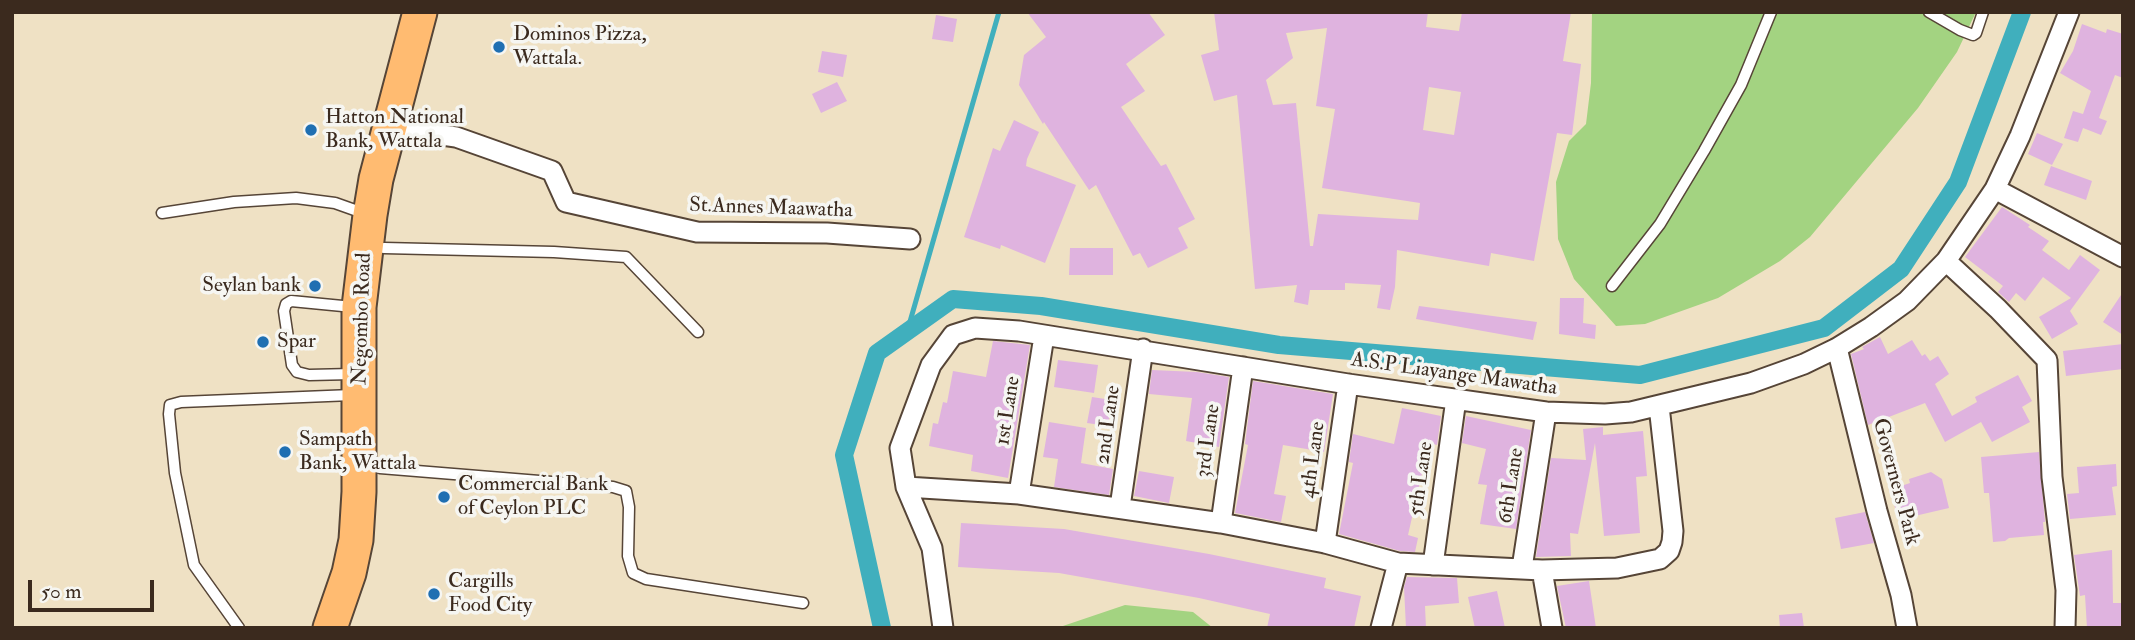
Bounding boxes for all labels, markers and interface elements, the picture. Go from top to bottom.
place label: Dominos Pizza, Wattala. [513,22,647,72]
marker: Dominos Pizza, Wattala. [491,39,507,55]
place label: Hatton National Bank, Wattala [325,105,464,155]
marker: Hatton National Bank, Wattala [303,122,319,138]
street label: St.Annes Maawatha [689,194,853,224]
street label: Negombo Road [348,252,378,386]
place label: Seylan bank [202,273,301,299]
marker: Seylan bank [307,278,323,294]
place label: Spar [277,329,316,355]
marker: Spar [255,334,271,350]
street label: A.S.P Liayange Mawatha [1349,348,1559,402]
street label: 1st Lane [991,375,1027,447]
street label: 2nd Lane [1091,384,1127,466]
street label: 3rd Lane [1191,403,1227,479]
street label: Governers Park [1866,416,1924,548]
street label: 4th Lane [1296,420,1332,500]
place label: Sampath Bank, Wattala [299,427,416,477]
street label: 5th Lane [1404,440,1440,518]
marker: Sampath Bank, Wattala [277,444,293,460]
street label: 6th Lane [1494,446,1530,526]
place label: Commercial Bank of Ceylon PLC [458,472,608,522]
marker: Commercial Bank of Ceylon PLC [436,489,452,505]
scale bar [32,566,158,610]
place label: Cargills Food City [448,569,532,619]
text: 50 m [41,578,82,605]
marker: Cargills Food City [426,586,442,602]

